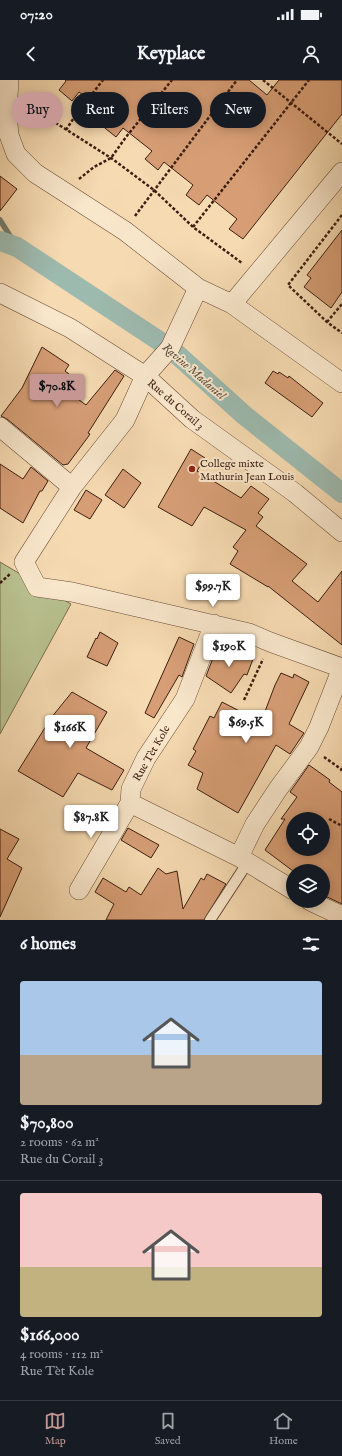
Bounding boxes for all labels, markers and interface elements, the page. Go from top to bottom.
text: 07:20 [20,5,53,24]
icon: back [20,43,42,65]
text: Keyplace [137,43,205,66]
icon: person [300,43,322,65]
chip: Buy [12,92,63,128]
chip: Rent [71,92,129,128]
chip: Filters [137,92,202,128]
chip: New [210,92,266,128]
water label: Ravine Madaniel [159,340,229,404]
pin: $70.8K [24,374,90,408]
street label: Rue du Corail 3 [144,376,207,433]
text: $70.8K [39,378,75,395]
place label: College mixte Mathurin Jean Louis [200,457,294,484]
marker: College mixte Mathurin Jean Louis [187,464,197,474]
pin: $99.7K [180,574,246,608]
text: $99.7K [195,578,231,595]
pin: $190K [201,634,257,668]
text: $190K [212,638,246,655]
pin: $69.5K [213,710,279,744]
text: $69.5K [228,714,264,731]
pin: $166K [42,715,98,749]
text: $166K [54,719,86,736]
street label: Rue Tèt Kole [130,723,174,784]
pin: $87.8K [58,805,124,839]
text: $87.8K [73,809,109,826]
map controls [286,812,330,908]
button: locate [286,812,330,856]
button: layers [286,864,330,908]
icon: filters [300,933,322,955]
text: 6 homes [20,934,76,955]
icon: home [135,1007,207,1079]
text: $70,800 [20,1113,74,1134]
text: 2 rooms · 62 m² [20,1134,99,1151]
text: Rue du Corail 3 [20,1151,103,1168]
icon: home [135,1219,207,1291]
text: $166,000 [20,1325,80,1346]
text: 4 rooms · 112 m² [20,1346,103,1363]
text: Rue Tèt Kole [20,1363,94,1380]
tab: Map [44,1410,66,1448]
tab: Saved [155,1410,181,1448]
tab: Home [269,1410,298,1448]

